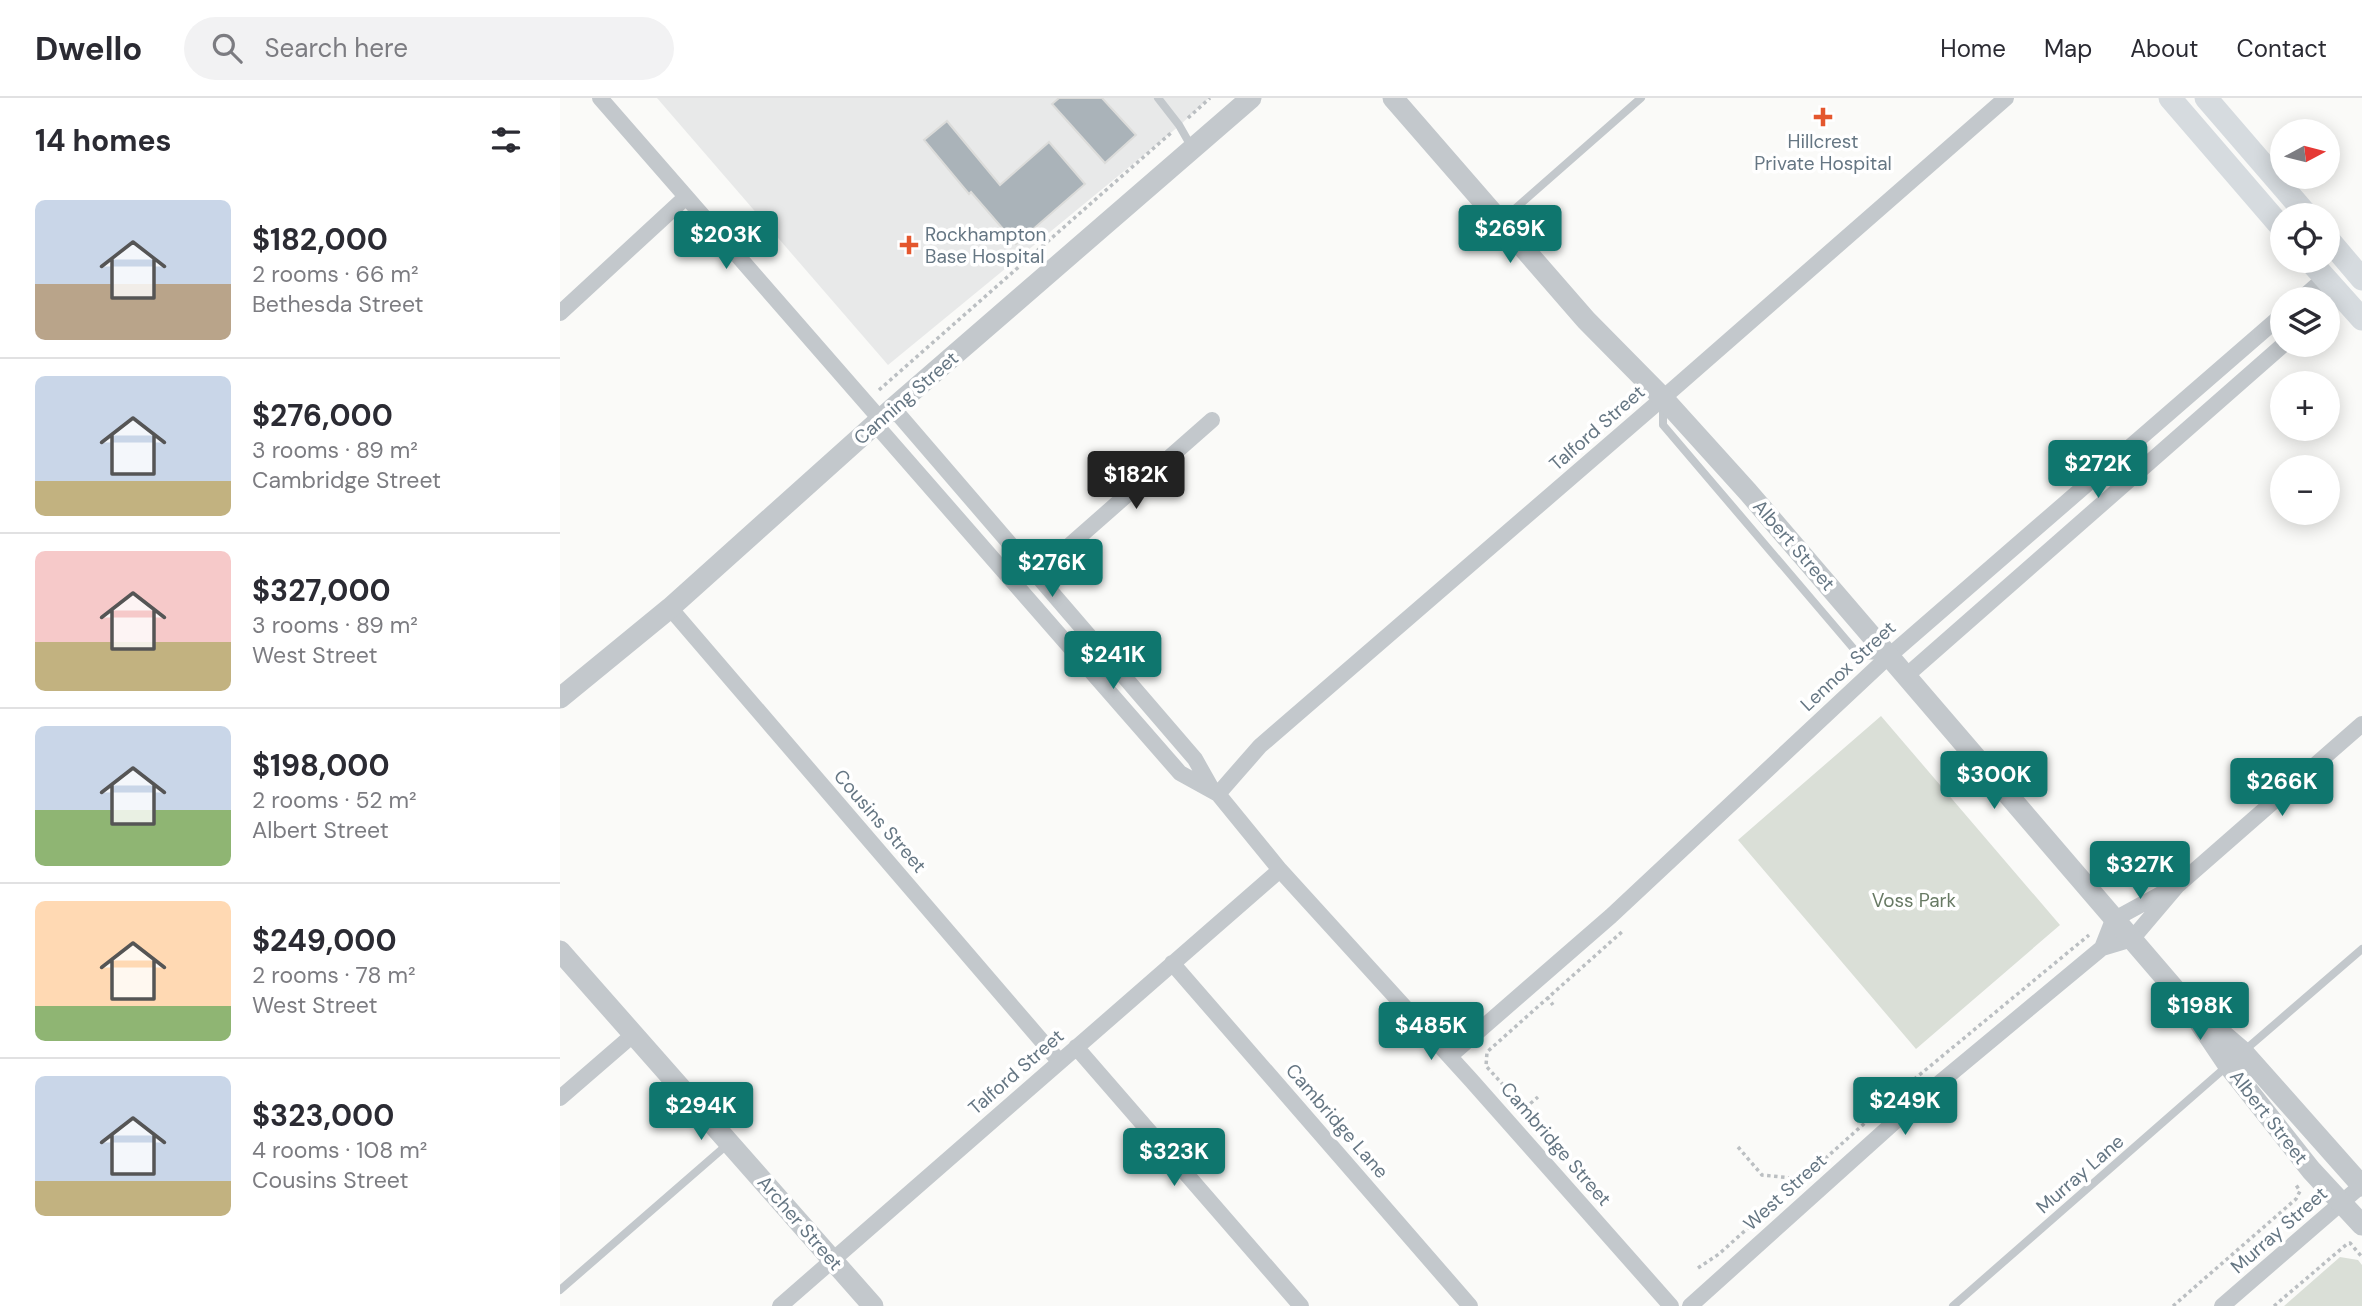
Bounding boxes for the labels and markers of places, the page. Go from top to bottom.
marker: Hillcrest Private Hospital [1813,107,1833,127]
place label: Hillcrest Private Hospital [1754,129,1892,176]
pin: $269K [1461,206,1559,265]
pin: $203K [677,212,775,271]
place label: Rockhampton Base Hospital [925,222,1047,269]
marker: Rockhampton Base Hospital [899,235,919,255]
pin: $272K [2049,440,2147,500]
pin: $182K [1087,452,1185,511]
pin: $276K [1003,540,1101,599]
pin: $241K [1064,632,1162,691]
pin: $300K [1945,752,2043,811]
pin: $266K [2233,758,2331,818]
pin: $327K [2091,842,2189,901]
pin: $198K [2151,982,2249,1042]
pin: $485K [1382,1002,1480,1062]
pin: $249K [1856,1077,1954,1137]
pin: $294K [652,1082,750,1142]
pin: $323K [1125,1128,1223,1188]

